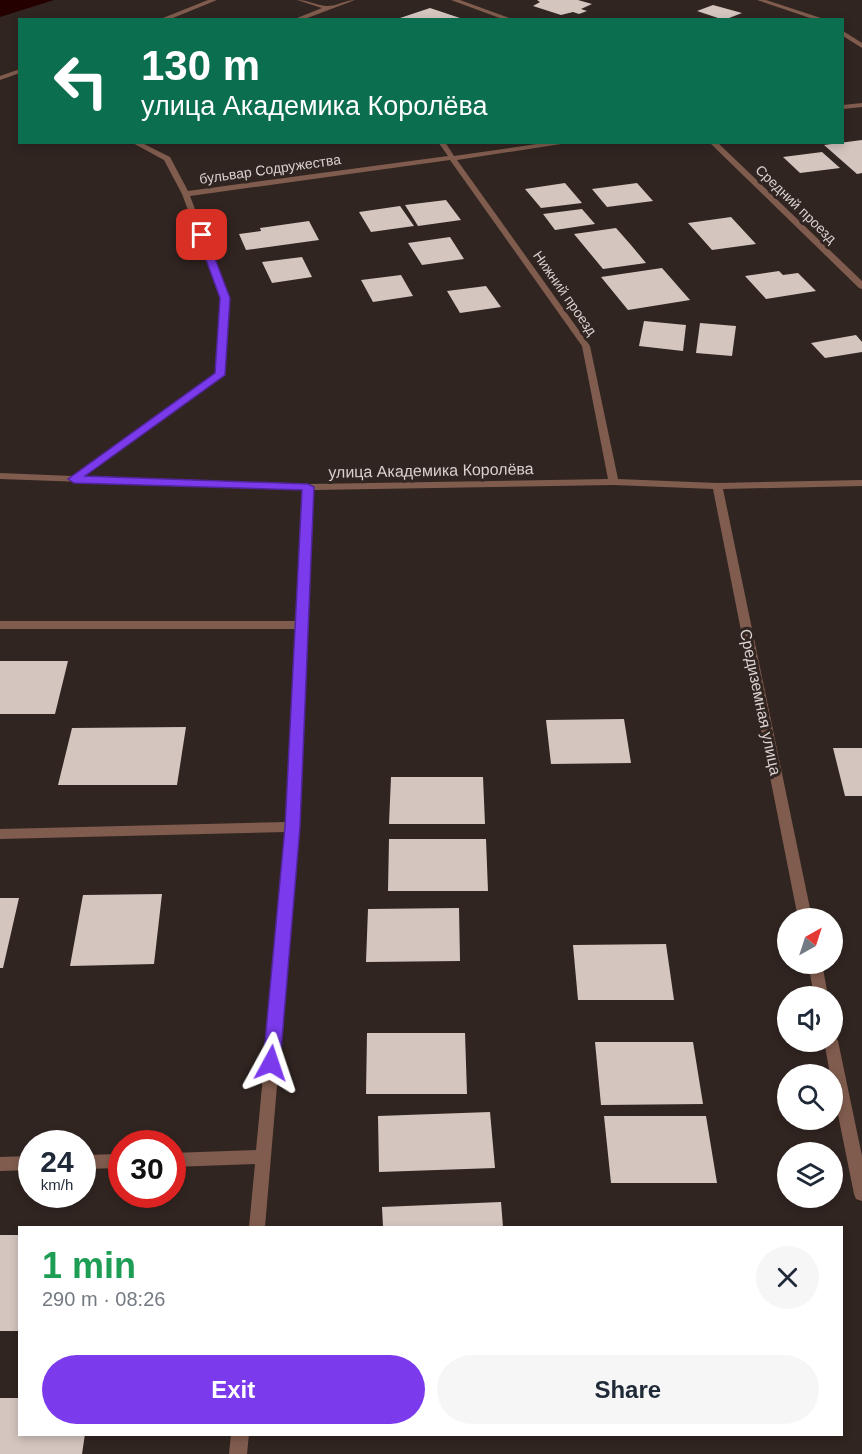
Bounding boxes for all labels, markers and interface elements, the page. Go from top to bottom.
icon: left [42,42,120,120]
text: 130 m [141,42,260,89]
text: улица Академика Королёва [141,91,488,121]
street label: бульвар Содружества [198,151,342,187]
street label: Средний проезд [752,162,840,246]
pin [176,209,227,260]
icon: arrive [185,218,218,251]
street label: Нижний проезд [530,248,600,338]
street label: улица Академика Королёва [328,460,534,481]
street label: Средиземная улица [737,627,784,777]
north arrow [777,908,843,974]
map controls [777,908,843,1208]
button: sound [777,986,843,1052]
position arrow [239,1031,303,1095]
button: search [777,1064,843,1130]
speed limit sign: 30 [108,1130,186,1208]
button: layers [777,1142,843,1208]
text: 24 [40,1145,74,1178]
text: km/h [41,1176,73,1193]
text: 1 min [42,1245,136,1286]
button: close [756,1246,819,1309]
text: 290 m · 08:26 [42,1288,165,1310]
button: Exit [42,1355,425,1424]
button: Share [437,1355,819,1424]

